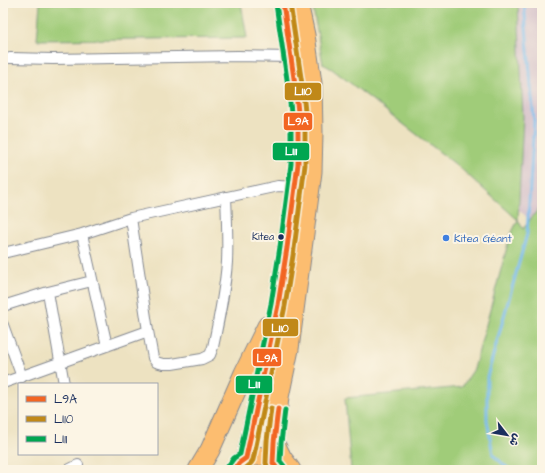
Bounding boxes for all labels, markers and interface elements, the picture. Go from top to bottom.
line badge: LI10 [284,82,322,101]
text: LI10 [294,84,312,99]
line badge: L9A [283,112,313,131]
text: L9A [288,114,309,129]
line badge: LI11 [272,142,310,161]
text: LI11 [285,144,298,159]
place label: Kitea [252,230,274,244]
place label: Kitea Géant [454,231,512,246]
marker: Kitea [276,232,286,242]
marker: Kitea Géant [441,233,451,243]
line badge: LI10 [262,318,299,337]
text: LI10 [271,321,289,336]
line badge: L9A [252,348,282,367]
text: L9A [257,351,278,366]
line badge: LI11 [235,375,273,394]
text: LI11 [248,377,261,392]
legend [18,383,158,455]
text: L9A [54,391,77,408]
text: LI10 [54,411,74,428]
north arrow [487,415,527,455]
text: LI11 [54,431,68,448]
text: ش [506,431,525,449]

